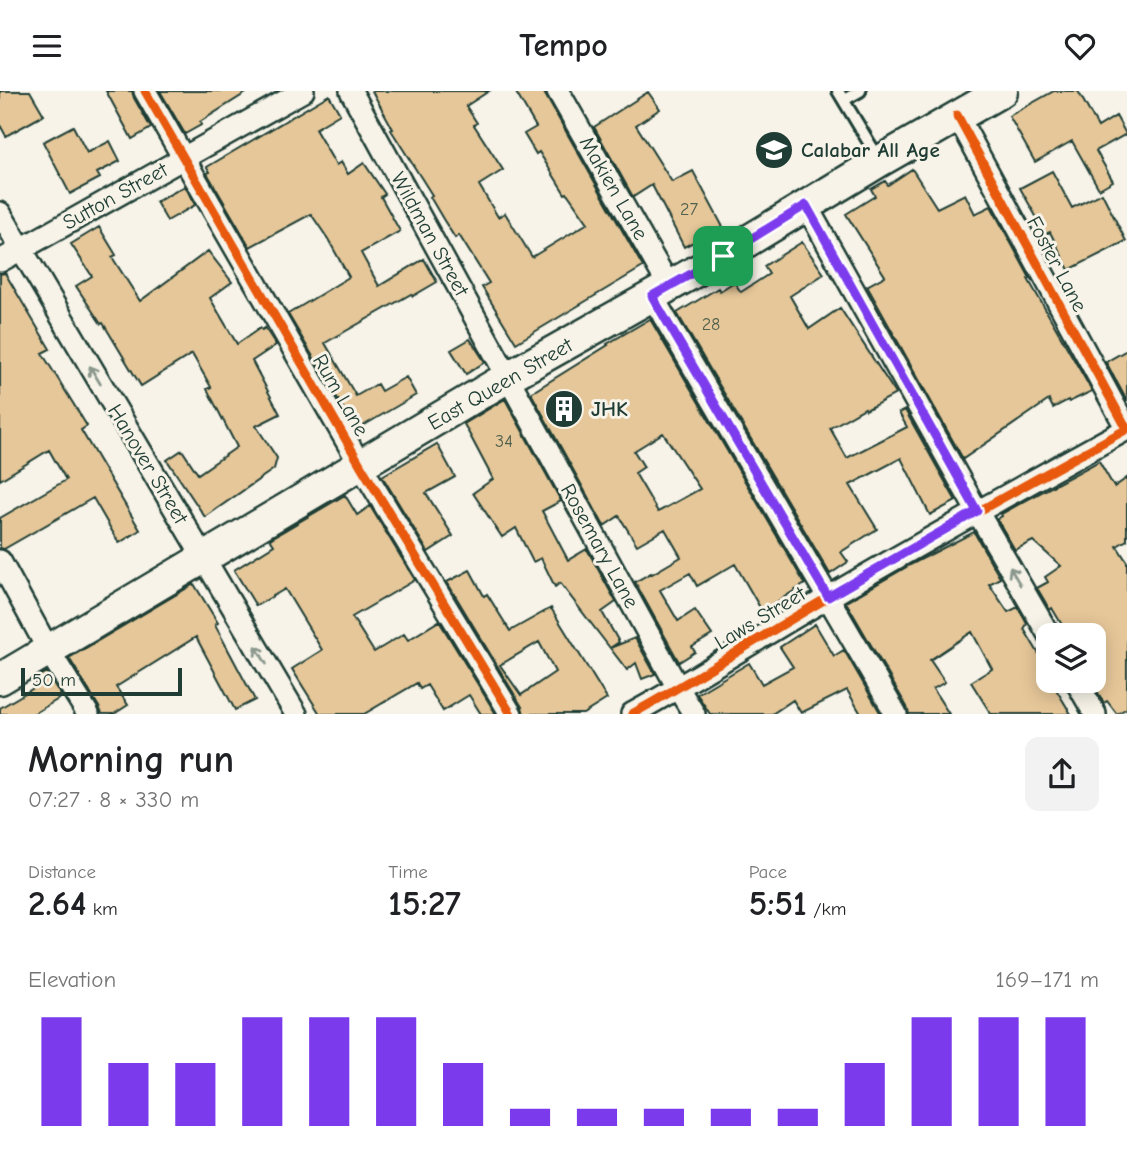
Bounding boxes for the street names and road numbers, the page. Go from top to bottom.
street label: Makien Lane [575,132,653,244]
street label: Sutton Street [58,157,172,235]
street label: Wildman Street [386,168,474,301]
street label: Foster Lane [1022,212,1092,316]
street label: East Queen Street [423,332,577,435]
street label: Rum Lane [308,350,374,440]
street label: Hanover Street [103,400,194,529]
street label: Rosemary Lane [556,480,644,612]
street label: Laws Street [710,581,811,655]

